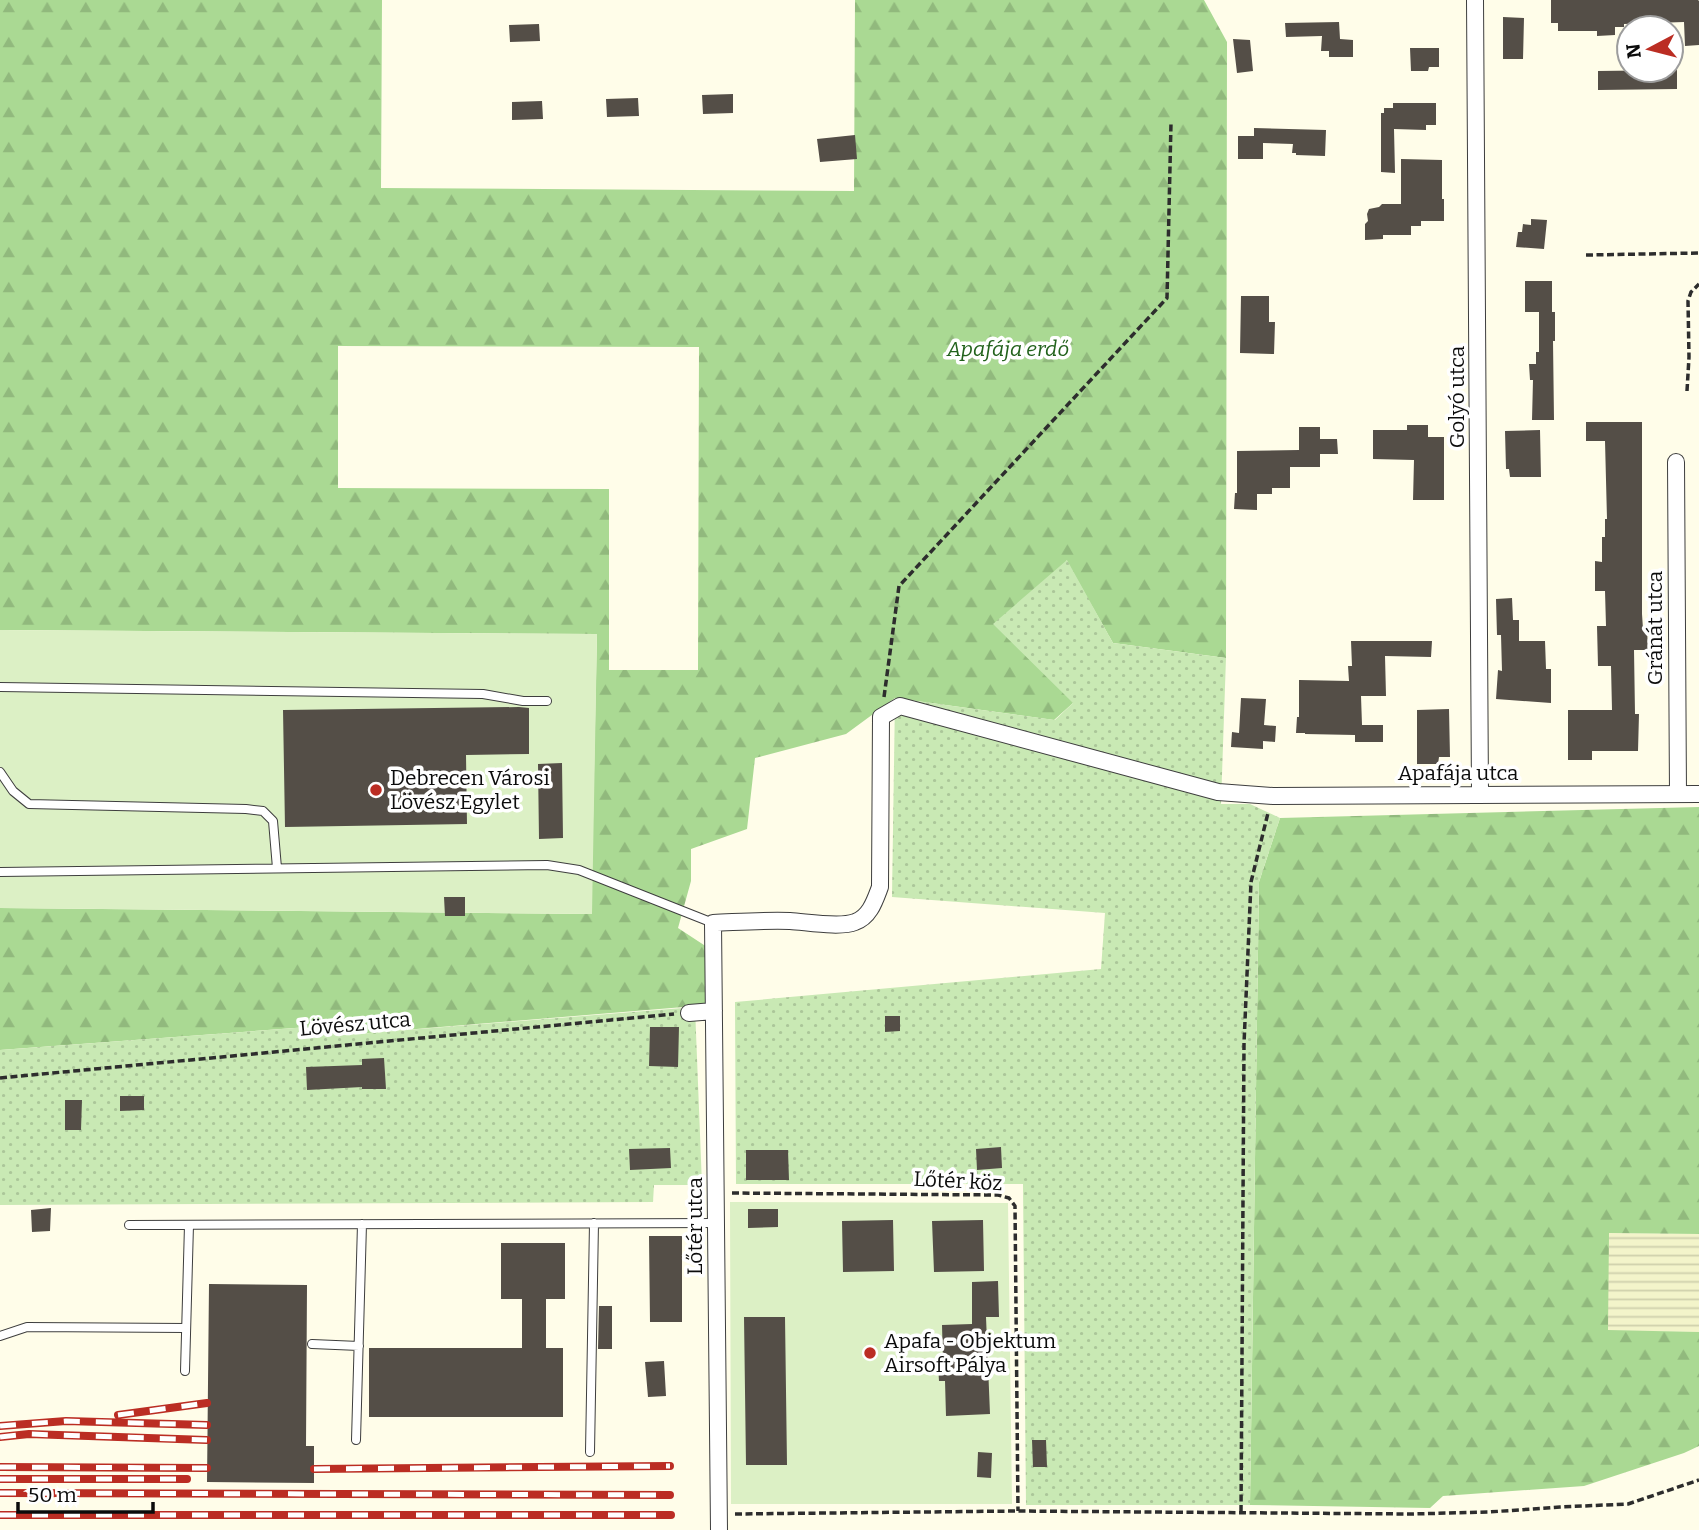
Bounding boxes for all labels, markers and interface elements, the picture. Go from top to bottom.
north arrow [1615,14,1685,84]
text: N [1621,42,1646,60]
park label: Apafája erdő [946,336,1069,362]
street label: Golyó utca [1444,345,1470,448]
street label: Gránát utca [1642,570,1668,685]
street label: Apafája utca [1398,760,1519,786]
place label: Debrecen Városi Lövész Egylet [390,765,550,815]
marker: Debrecen Városi Lövész Egylet [368,782,384,798]
street label: Lövész utca [298,1006,412,1042]
street label: Lőtér köz [913,1166,1003,1196]
street label: Lőtér utca [682,1177,708,1275]
place label: Apafa - Objektum Airsoft Pálya [884,1328,1056,1378]
marker: Apafa - Objektum Airsoft Pálya [862,1345,878,1361]
scale bar [18,1470,152,1514]
text: 50 m [28,1482,77,1508]

